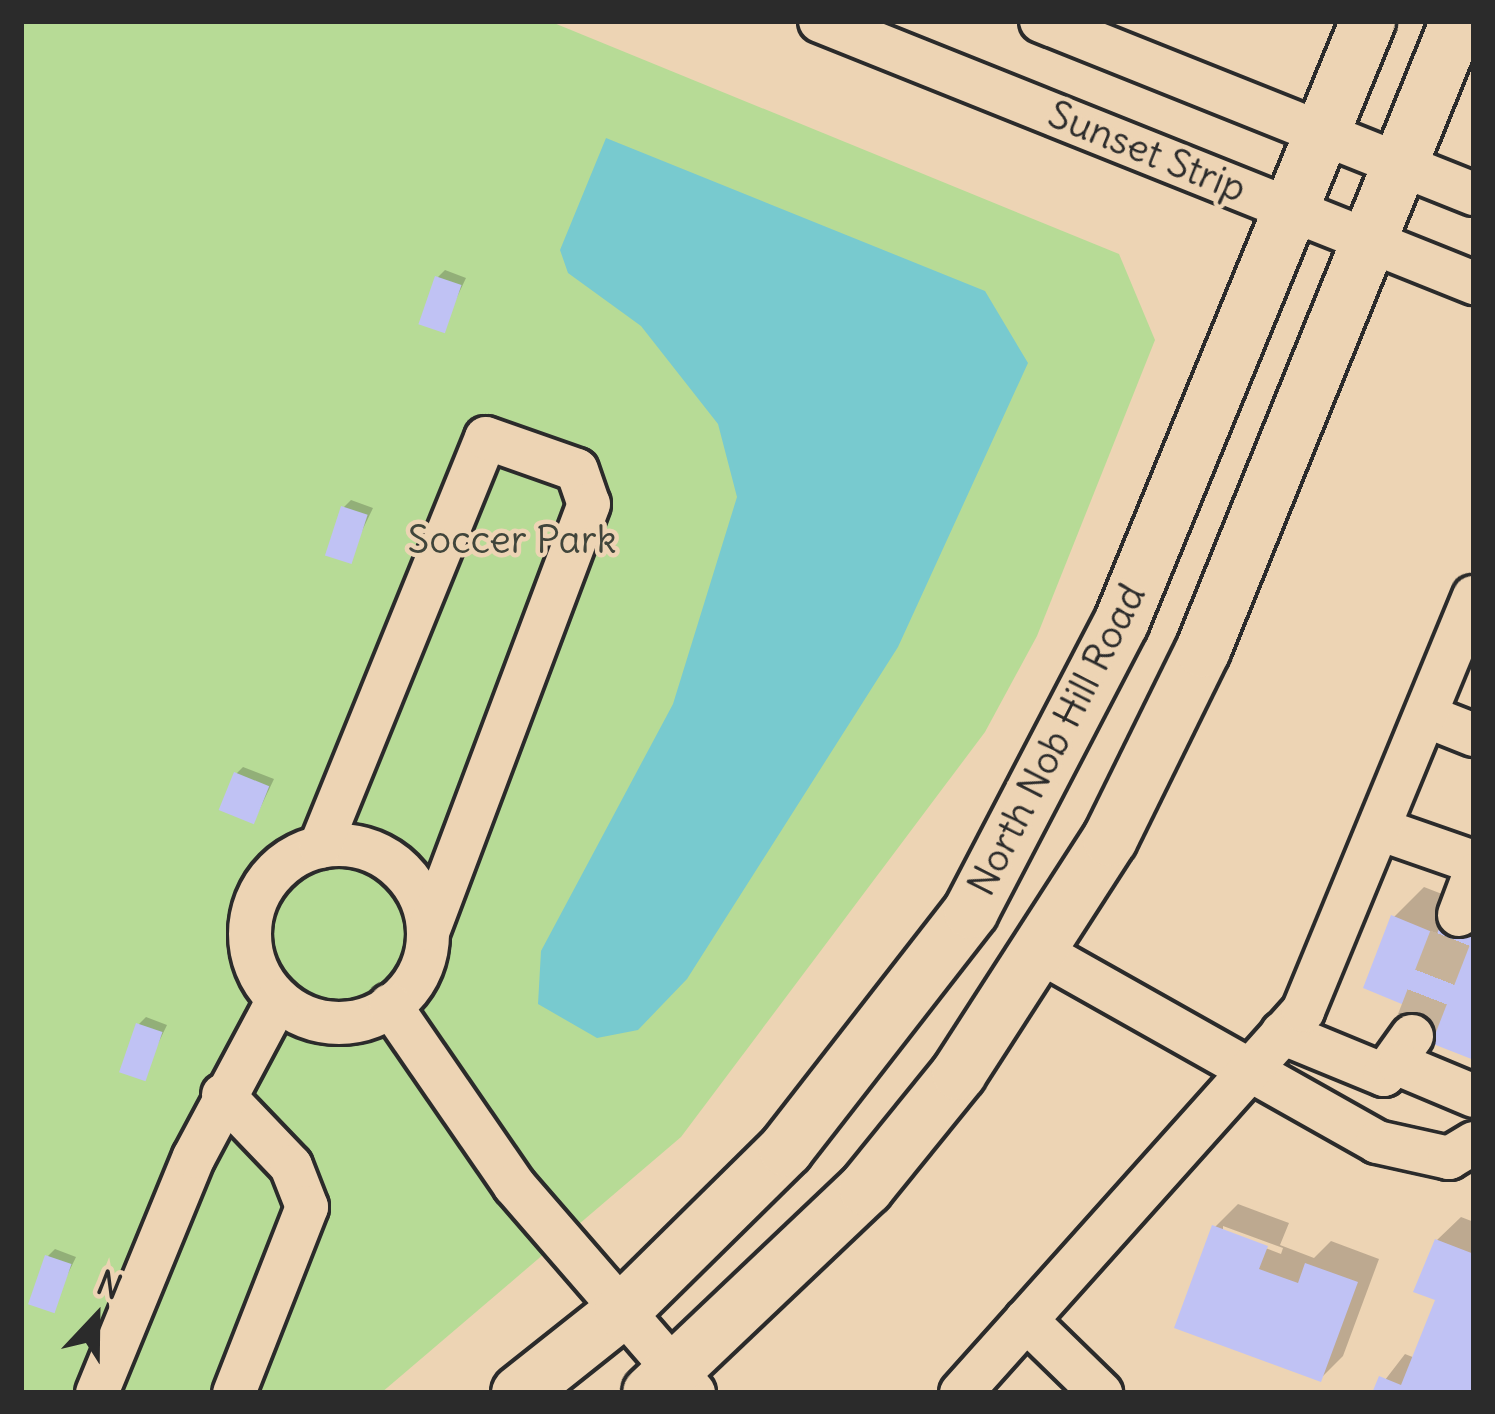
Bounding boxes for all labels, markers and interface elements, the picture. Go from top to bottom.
street label: Sunset Strip [1041,91,1253,213]
park label: Soccer Park [407,517,617,563]
street label: North Nob Hill Road [958,576,1156,904]
north arrow [36,1258,156,1378]
text: N [91,1261,128,1308]

